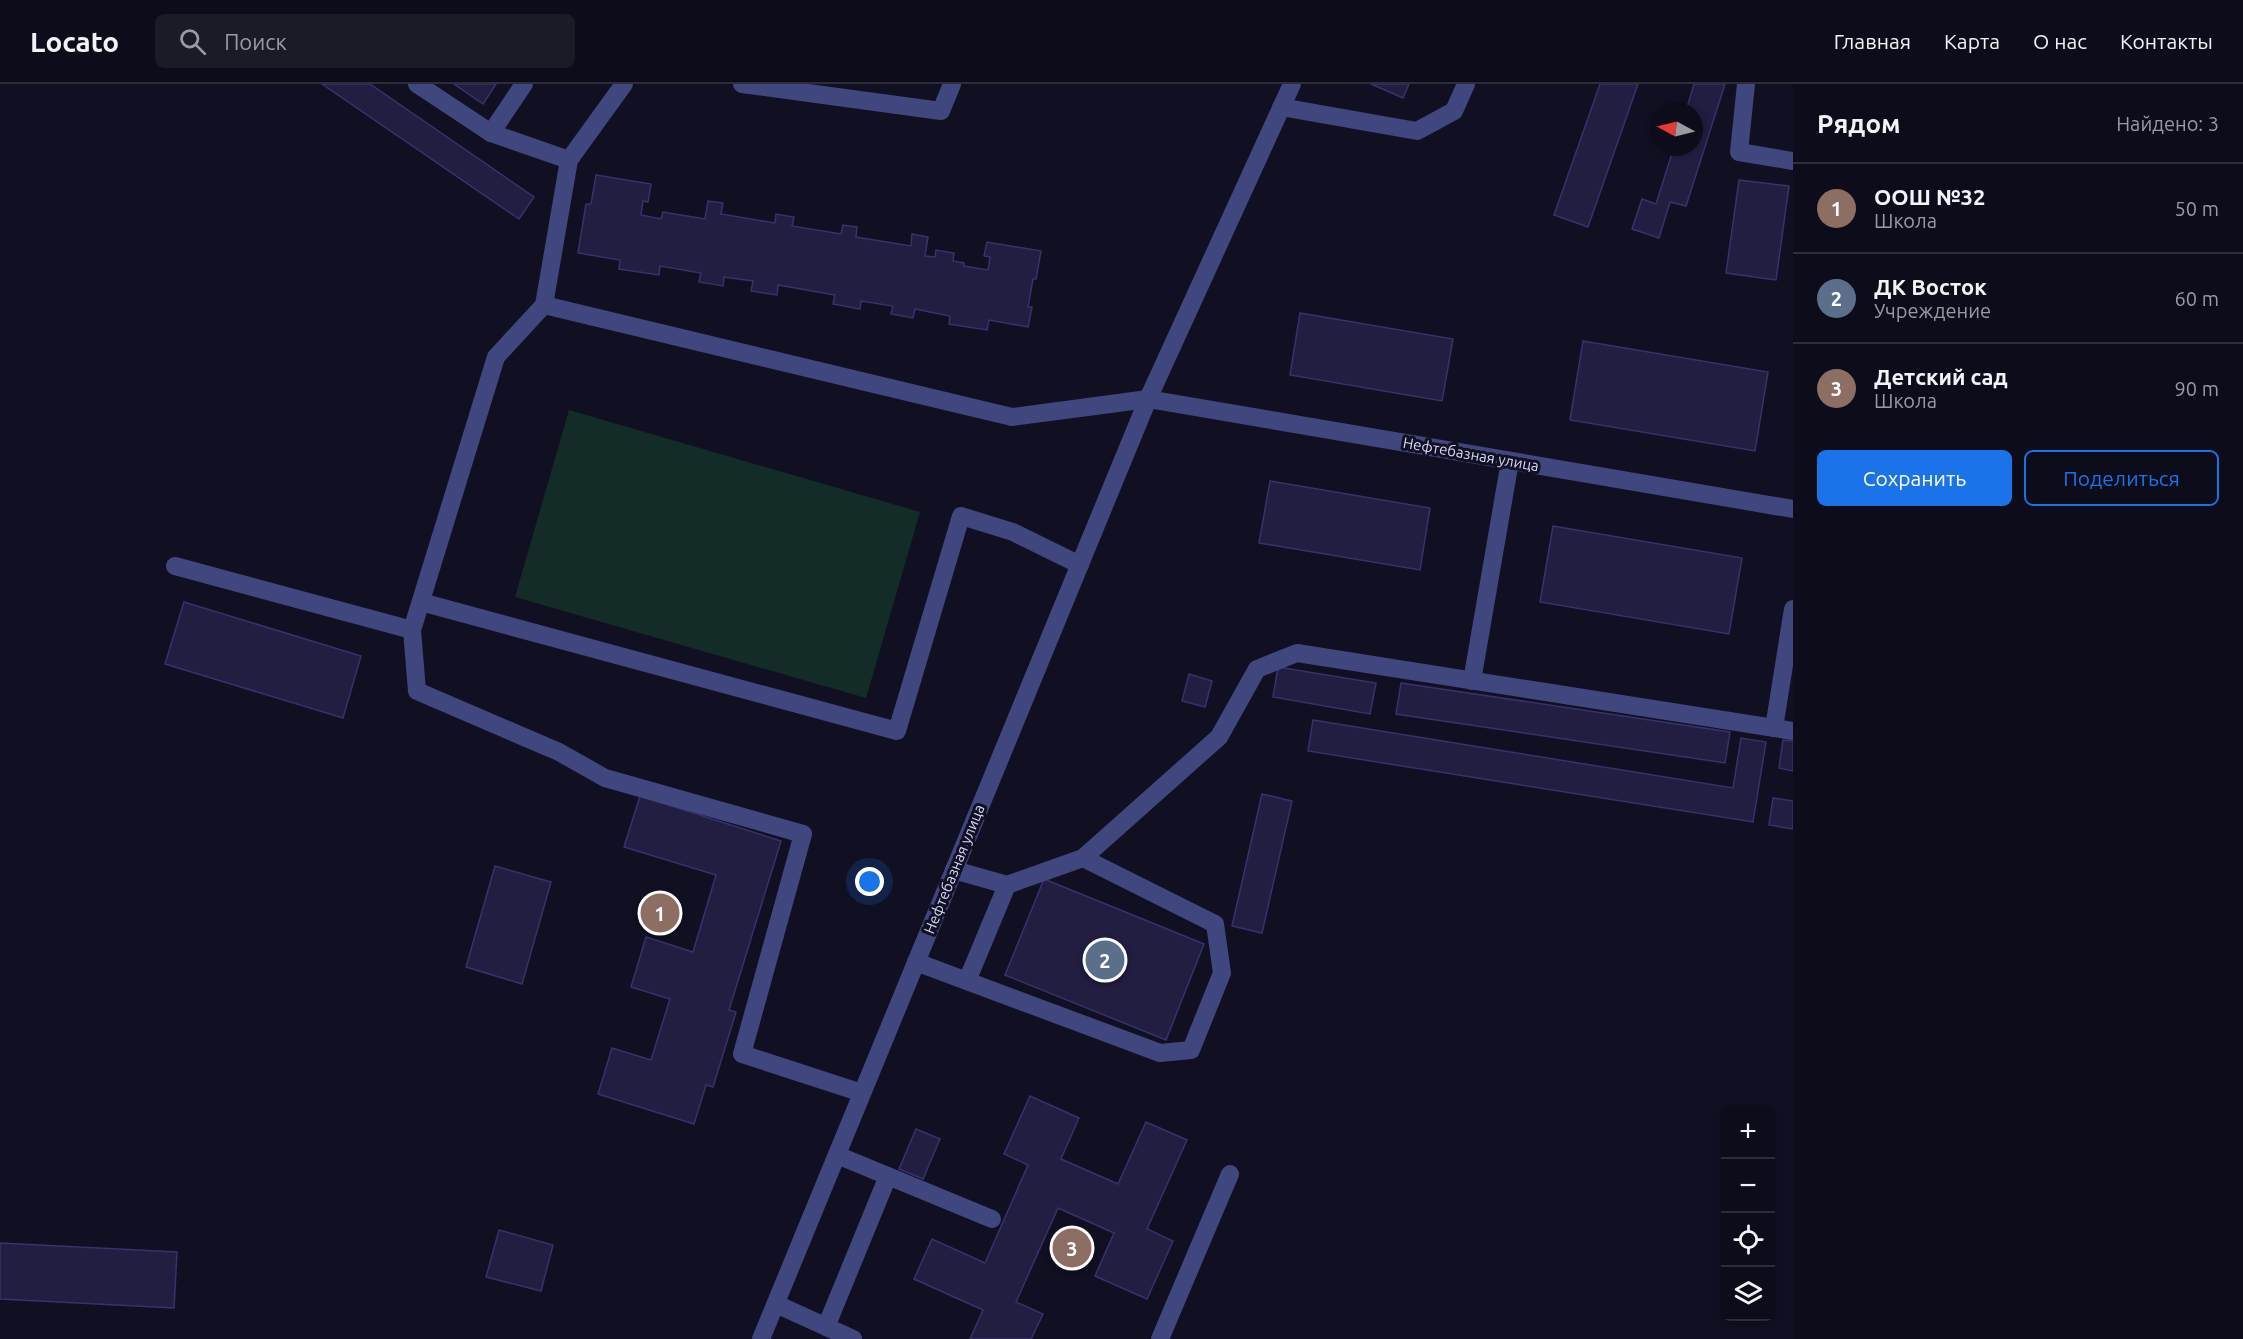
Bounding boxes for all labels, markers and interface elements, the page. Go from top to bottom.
search box [155,14,575,68]
icon: search [176,25,209,58]
text: Locato [30,26,119,57]
text: Поиск [224,29,287,54]
text: Главная [1834,29,1911,53]
text: Карта [1944,29,2000,53]
text: О нас [2033,29,2087,53]
text: Контакты [2120,29,2213,53]
north arrow [1649,102,1703,156]
text: Рядом [1817,109,1901,138]
text: Найдено: 3 [2116,112,2219,135]
text: ООШ №32 [1874,184,1985,209]
text: 1 [1831,197,1842,220]
text: 50 m [2175,197,2219,220]
text: Школа [1874,209,1937,232]
text: ДК Восток [1874,274,1987,299]
text: 2 [1831,287,1842,310]
text: 60 m [2175,287,2219,310]
text: Учреждение [1874,299,1991,322]
text: Детский сад [1874,364,2008,389]
text: 3 [1831,377,1842,400]
text: 90 m [2175,377,2219,400]
text: Школа [1874,389,1937,412]
street label: Нефтебазная улица [1402,434,1540,474]
button: Сохранить [1817,450,2012,506]
button: Поделиться [2024,450,2219,506]
street label: Нефтебазная улица [920,802,988,936]
your location [855,867,884,896]
pin: 1 [640,890,680,936]
pin: 2 [1086,938,1124,982]
map controls [1721,1105,1775,1321]
button: + [1721,1105,1775,1159]
button: − [1721,1159,1775,1213]
button: locate [1721,1213,1775,1267]
pin: 3 [1052,1226,1092,1270]
button: layers [1721,1267,1775,1321]

